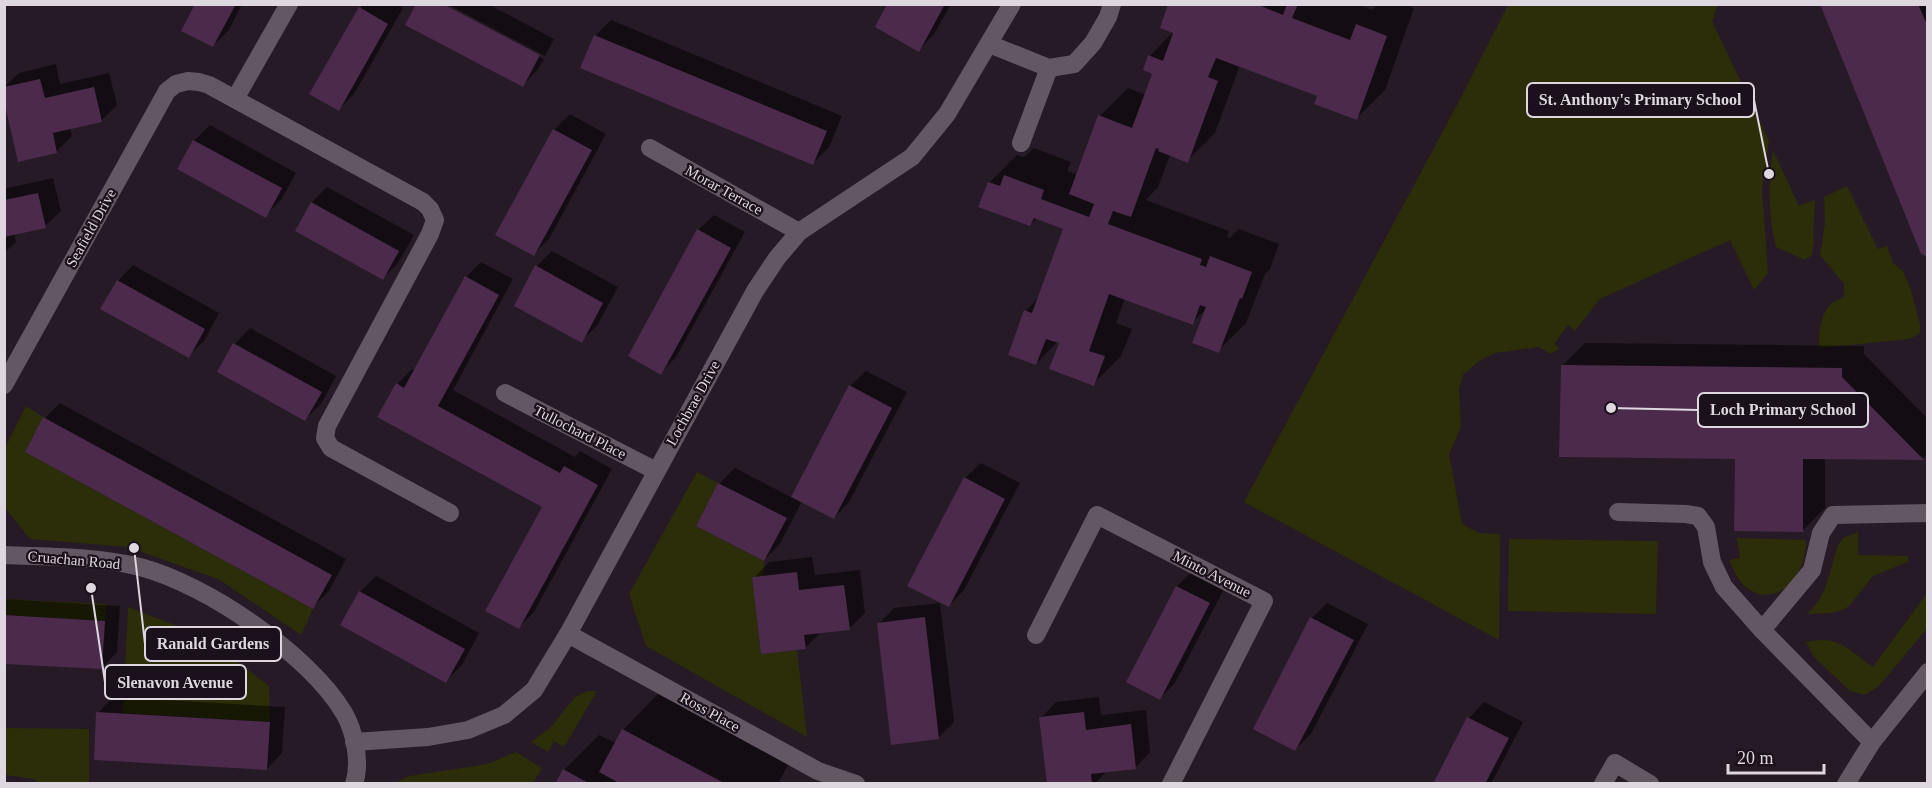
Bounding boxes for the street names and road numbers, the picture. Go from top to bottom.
street label: Morar Terrace [683,162,766,218]
street label: Seafield Drive [63,186,119,270]
street label: Lochbrae Drive [663,357,723,448]
street label: Tullochard Place [531,402,629,462]
street label: Cruachan Road [27,548,121,572]
street label: Minto Avenue [1170,548,1254,601]
street label: Ross Place [678,689,743,735]

